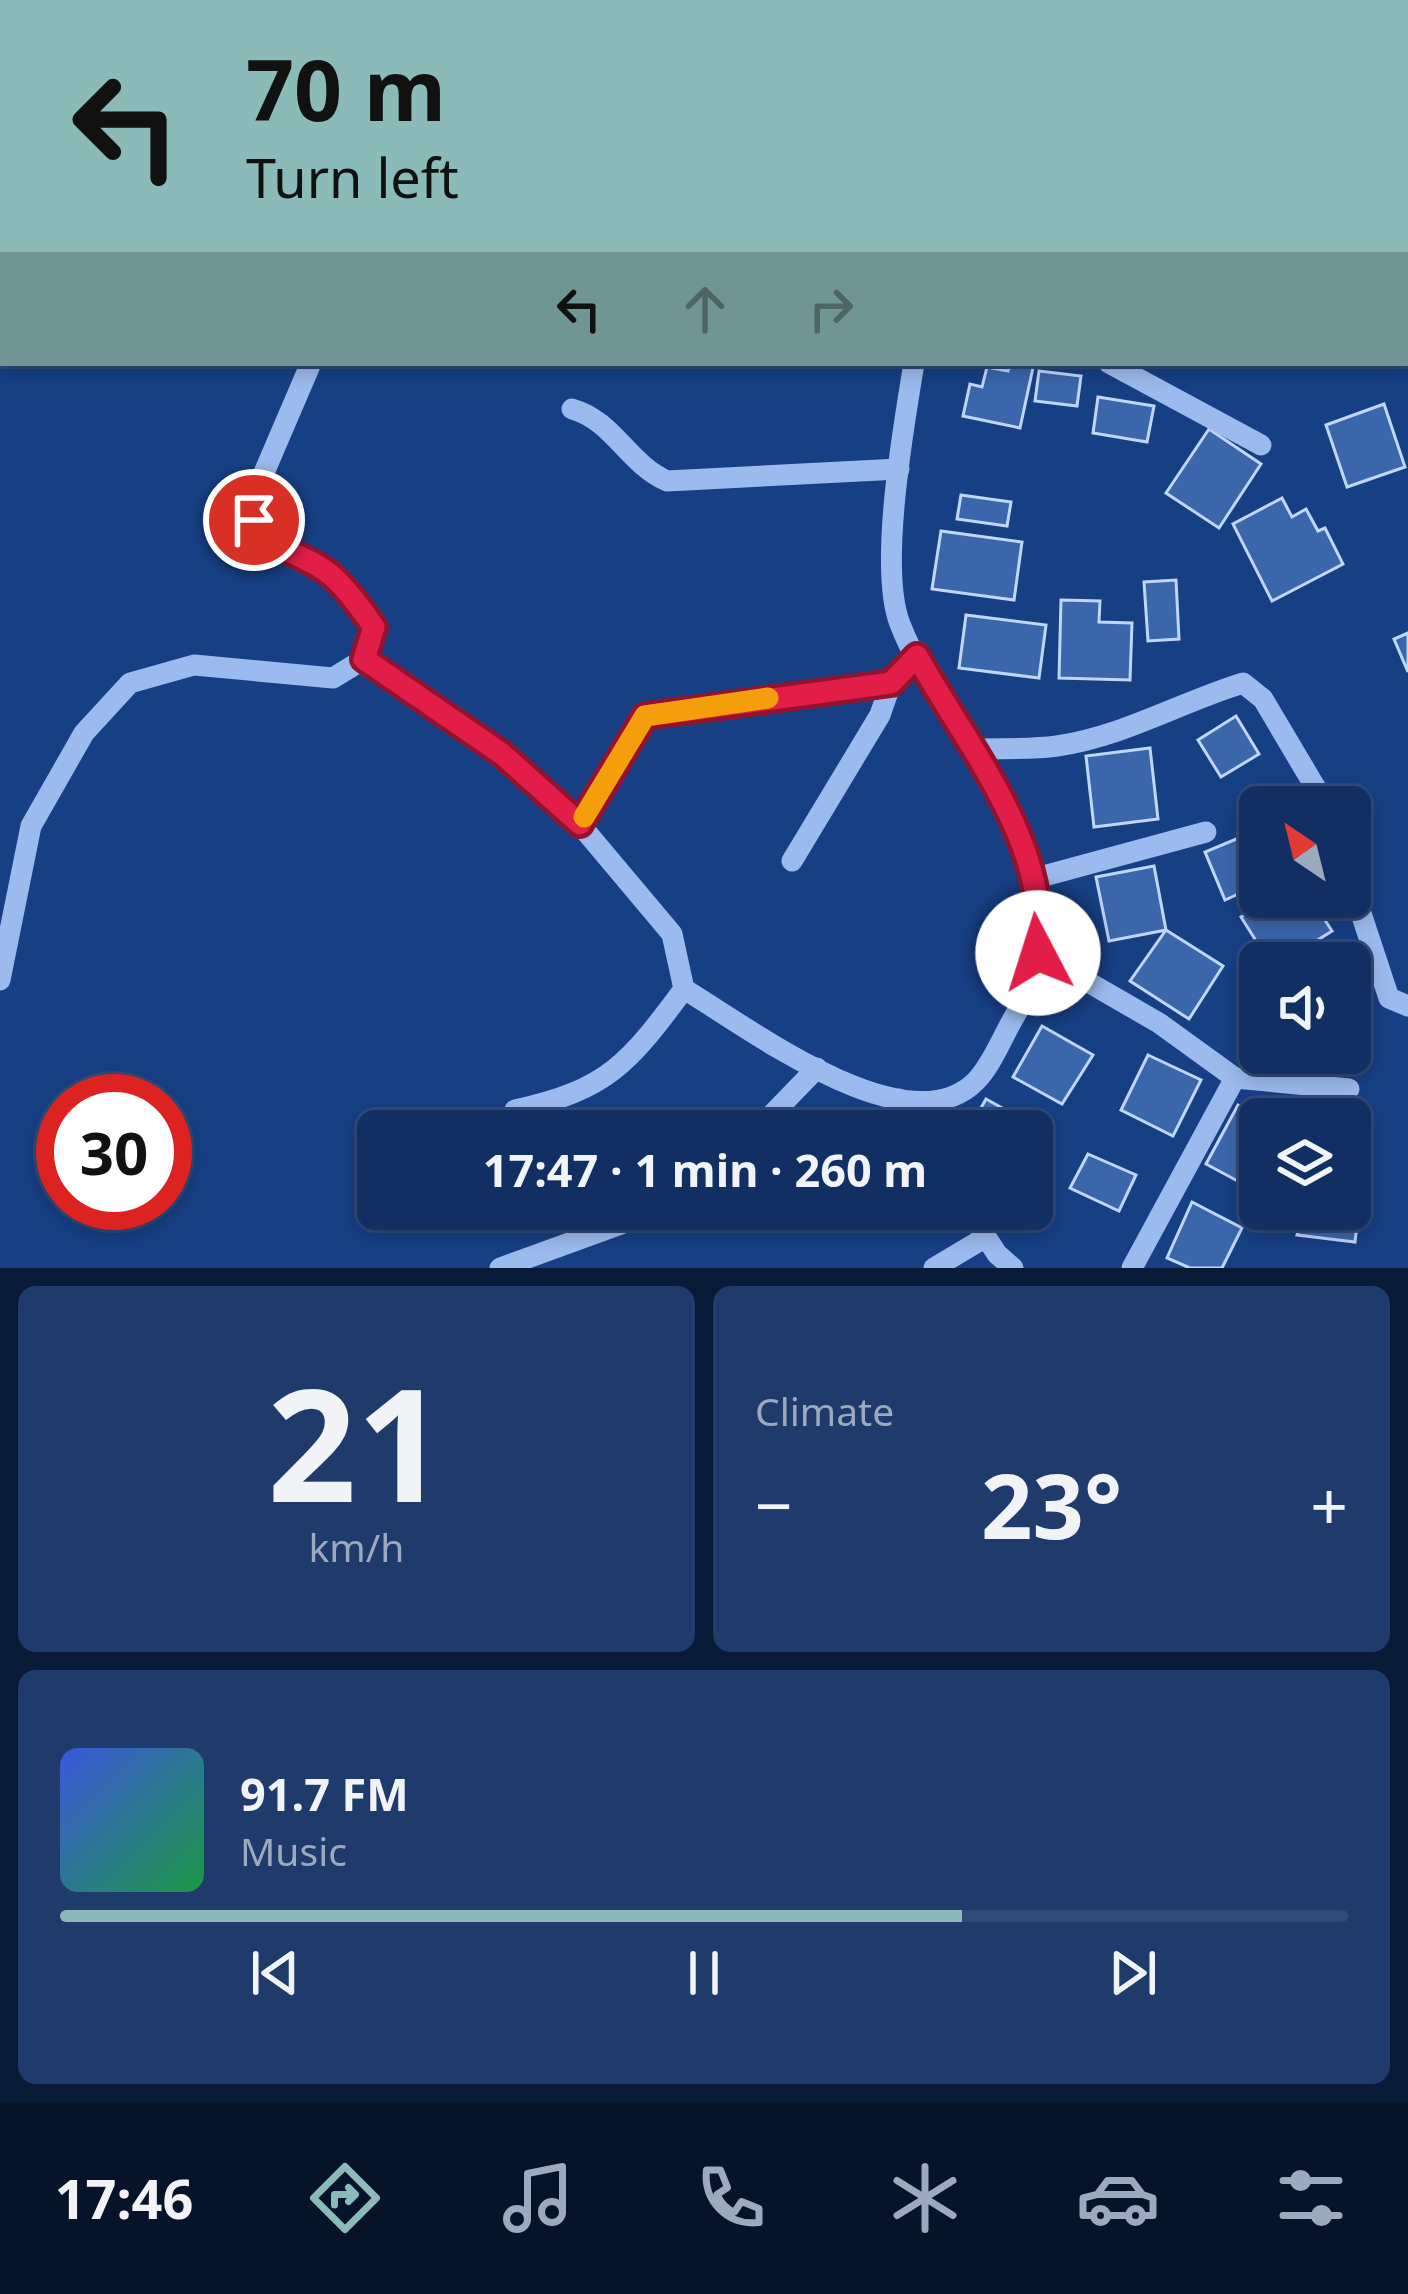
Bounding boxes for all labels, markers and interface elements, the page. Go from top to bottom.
text: 70 m [246,31,446,146]
icon: left [48,48,204,204]
text: Turn left [246,140,459,214]
icon: left [546,276,612,342]
icon: ahead [672,276,738,342]
icon: right [798,276,864,342]
pin [203,469,305,571]
icon: arrive [221,487,287,553]
north arrow [1239,786,1371,918]
map controls [1239,786,1371,1230]
position arrow [975,890,1101,1016]
button: sound [1239,942,1371,1074]
speed limit sign: 30 [36,1074,192,1230]
button: layers [1239,1098,1371,1230]
text: 17:47 · 1 min · 260 m [483,1139,927,1200]
text: 21 [267,1335,446,1548]
text: Climate [755,1384,894,1437]
text: 23° [981,1443,1122,1565]
text: − [755,1459,793,1549]
text: + [1310,1459,1348,1549]
text: km/h [309,1520,404,1573]
text: 91.7 FM [240,1763,409,1824]
text: Music [240,1824,347,1877]
icon: previous [242,1940,308,2006]
icon: pause [671,1940,737,2006]
icon: next [1100,1940,1166,2006]
icon: directions [303,2156,387,2240]
icon: music [496,2156,580,2240]
icon: phone [689,2156,773,2240]
icon: climate [883,2156,967,2240]
icon: car [1076,2156,1160,2240]
icon: filters [1269,2156,1353,2240]
text: 17:46 [55,2161,193,2235]

